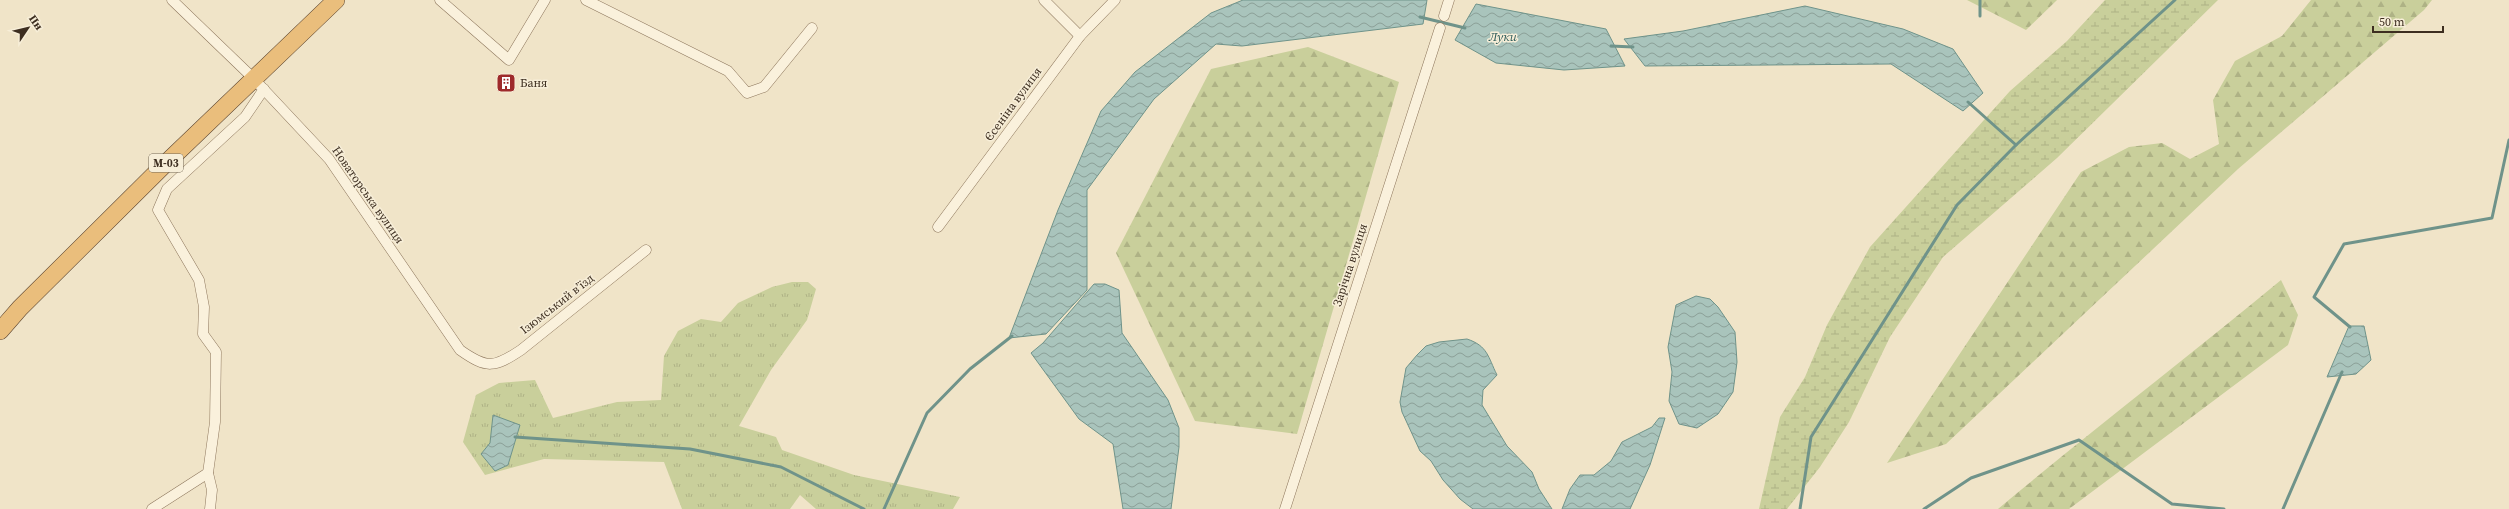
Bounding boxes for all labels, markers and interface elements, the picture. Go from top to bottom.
north arrow [8,8,48,48]
scale bar [2373,8,2443,34]
text: Пн [25,12,46,33]
text: 50 m [2379,14,2405,30]
water label: Луки [1488,28,1518,45]
street label: Єсеніна вулиця [981,64,1045,144]
building icon: Баня [495,72,517,94]
place label: Баня [520,75,547,91]
street label: Новаторська вулиця [328,143,408,247]
road number: М-03 [149,154,183,172]
street label: Зарічна вулиця [1329,221,1371,309]
street label: Ізюмський в’їзд [517,270,597,338]

